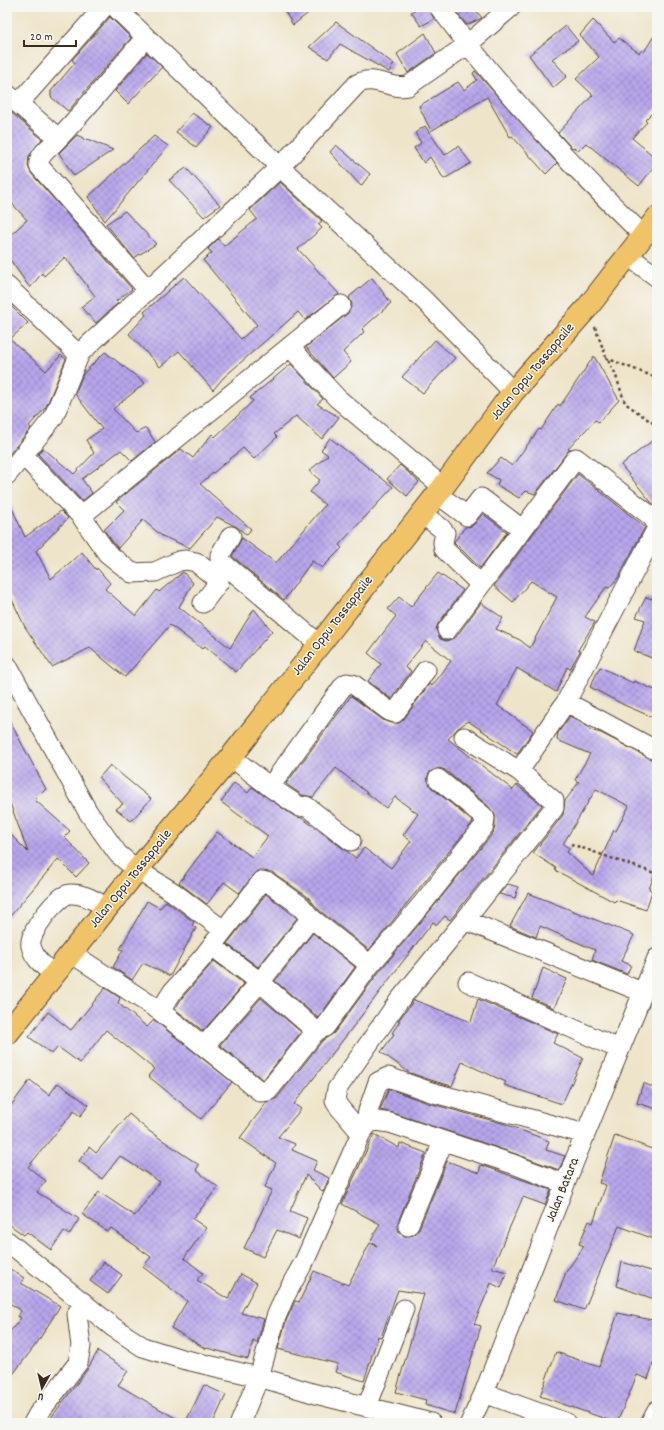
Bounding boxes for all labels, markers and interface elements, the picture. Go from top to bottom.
scale bar [24,22,76,48]
text: 20 m [30,29,53,46]
street label: Jalan Oppu Tossappaile [486,319,580,425]
street label: Jalan Oppu Tossappaile [288,572,378,680]
street label: Jalan Oppu Tossappaile [85,825,177,933]
street label: Jalan Batara [541,1154,585,1225]
north arrow [22,1368,62,1408]
text: U [37,1388,45,1404]

